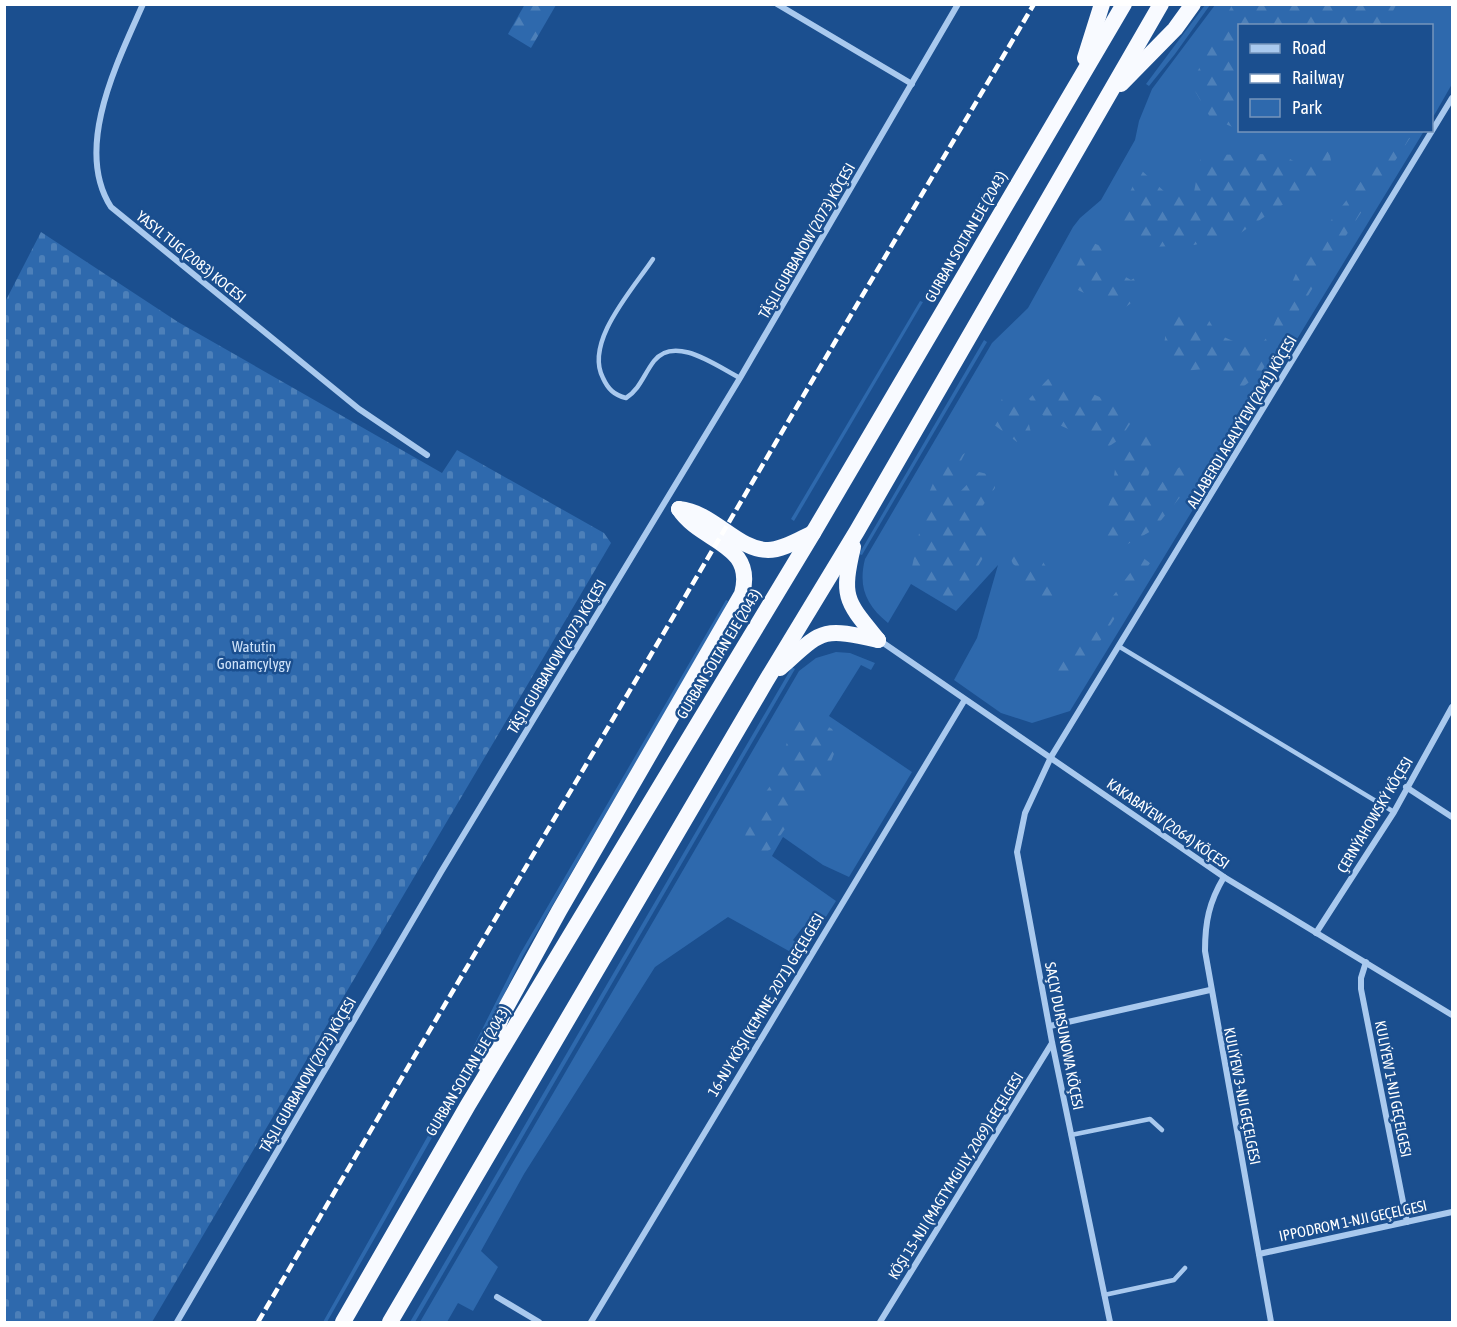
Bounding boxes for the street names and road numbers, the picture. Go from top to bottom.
street label: TÄŞLI GURBANOW (2073) KÖÇESI [755,160,858,322]
street label: GURBAN SOLTAN EJE (2043) [921,168,1010,305]
street label: YASYL TUG (2083) KOCESI [133,207,249,306]
street label: ALLABERDI AGALYÝEW (2041) KÖÇESI [1183,332,1300,511]
street label: TÄŞLI GURBANOW (2073) KÖÇESI [504,577,609,737]
street label: GURBAN SOLTAN EJE (2043) [673,586,764,722]
street label: ÇERNÝAHOWSKÝ KÖÇESI [1333,754,1416,876]
street label: KAKABAÝEW (2064) KÖÇESI [1104,775,1233,872]
street label: 16-NJY KÖŞI (KEMINE, 2071) GEÇELGESI [704,910,827,1099]
street label: SAÇLY DURSUNOWA KÖÇESI [1042,961,1087,1111]
street label: TÄŞLI GURBANOW (2073) KÖÇESI [256,994,359,1156]
street label: GURBAN SOLTAN EJE (2043) [422,1003,513,1139]
street label: KULIÝEW 1-NJI GEÇELGESI [1372,1019,1415,1159]
street label: KULIÝEW 3-NJI GEÇELGESI [1221,1026,1264,1166]
street label: KÖŞI 15-NJI (MAGTYMGULY, 2069) GEÇELGESI [885,1069,1027,1282]
street label: IPPODROM 1-NJI GEÇELGESI [1277,1197,1428,1245]

